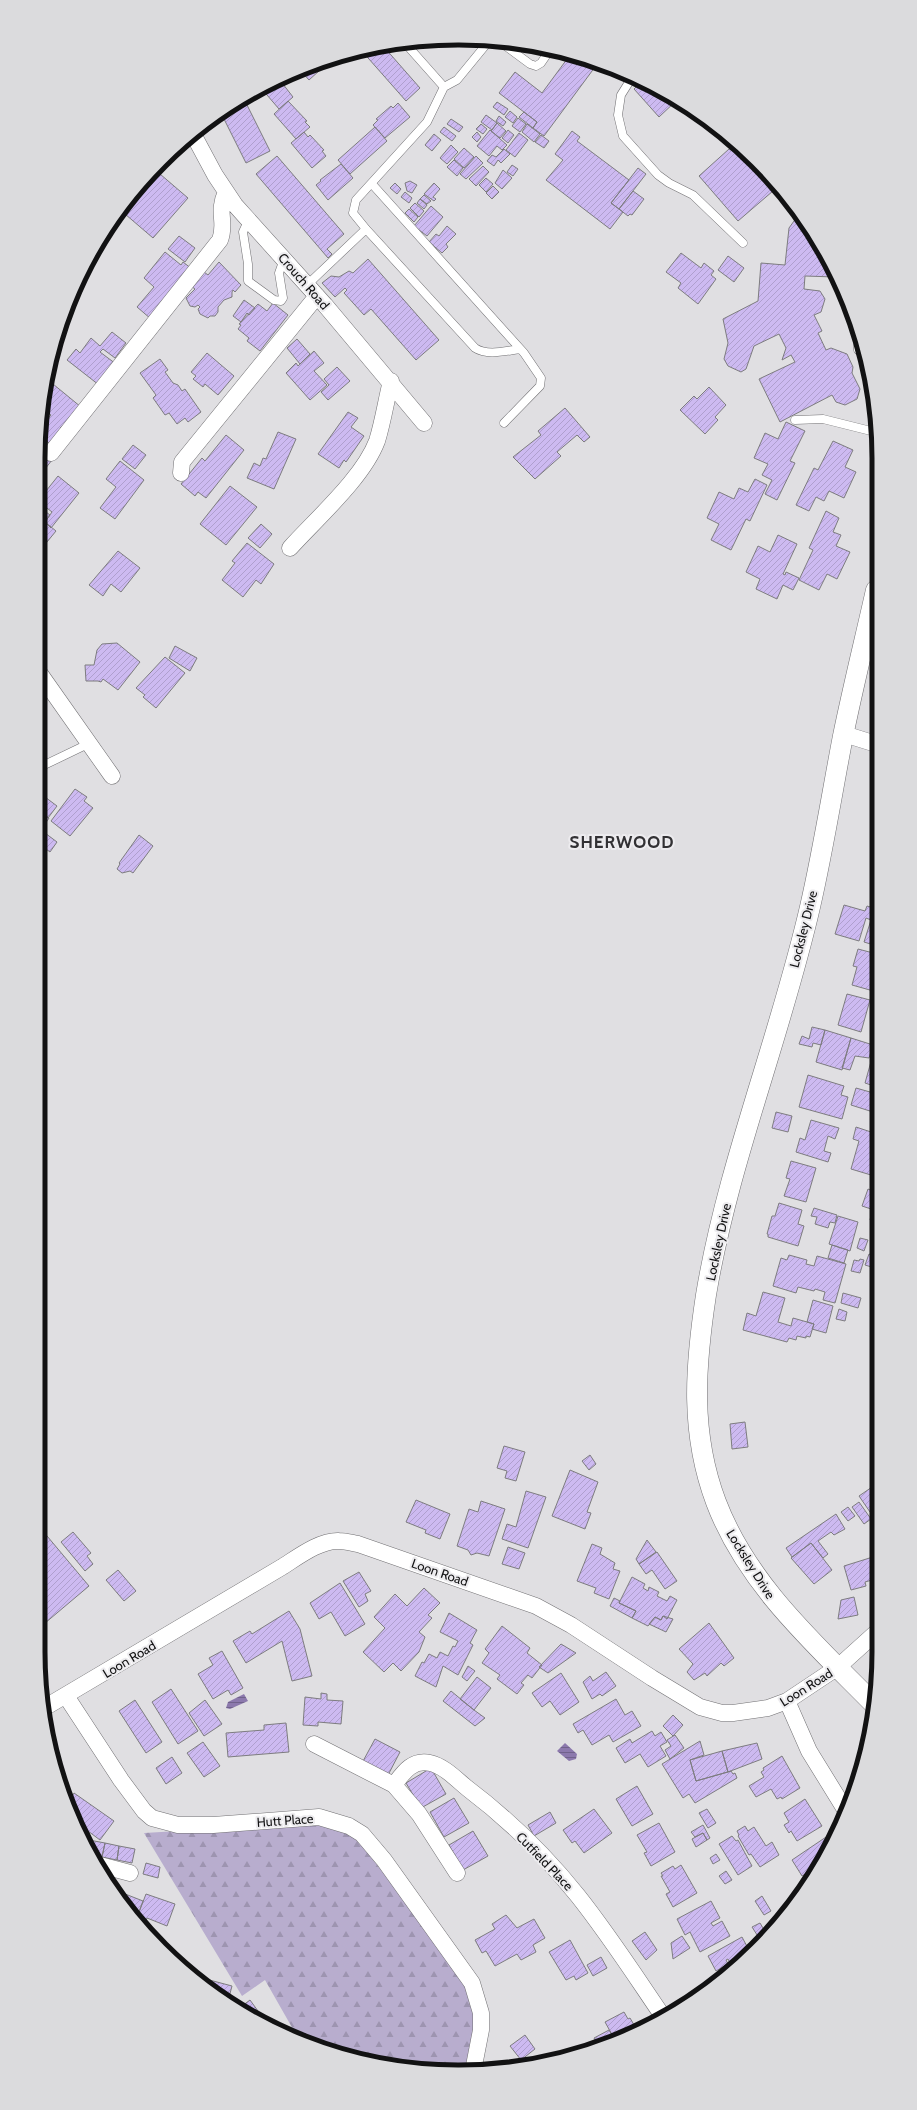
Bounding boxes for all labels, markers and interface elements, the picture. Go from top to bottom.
street label: Crouch Road [275,249,333,313]
district label: SHERWOOD [570,832,674,852]
street label: Locksley Drive [786,888,820,969]
street label: Locksley Drive [702,1201,734,1282]
street label: Locksley Drive [723,1526,779,1602]
street label: Loon Road [409,1555,471,1589]
street label: Loon Road [100,1637,158,1681]
street label: Loon Road [777,1665,835,1709]
street label: Hutt Place [256,1810,314,1830]
street label: Cutfield Place [513,1828,577,1894]

